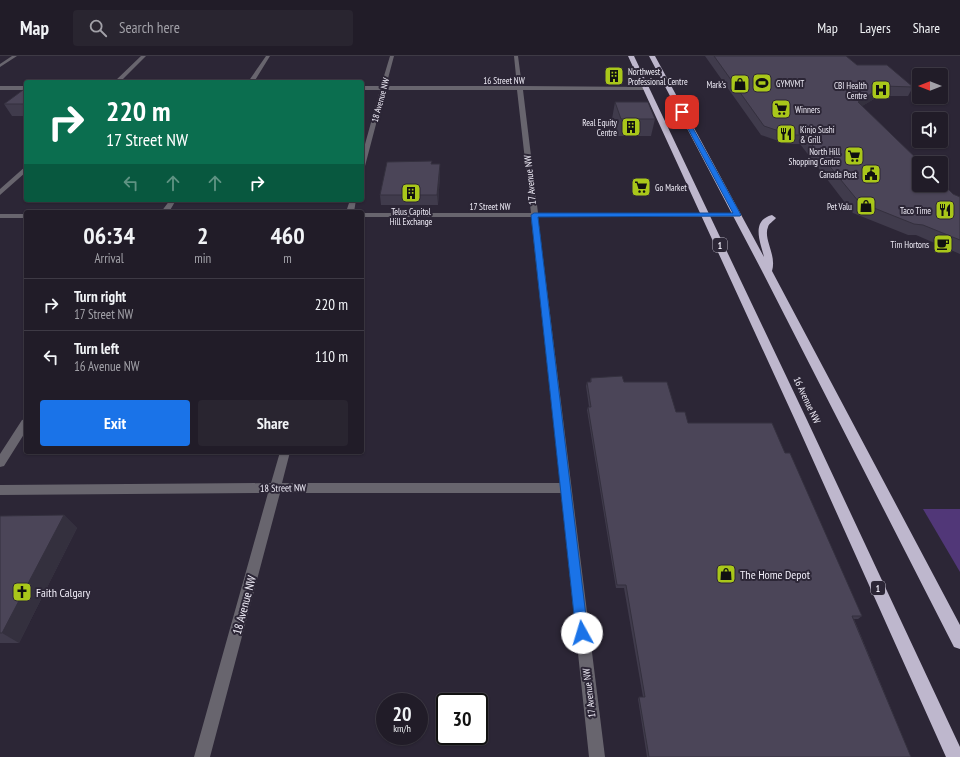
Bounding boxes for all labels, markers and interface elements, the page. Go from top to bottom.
search box [73,10,353,46]
text: Map [20,16,49,40]
icon: search [87,17,109,39]
text: Search here [119,18,180,37]
text: Map [817,19,838,37]
text: Layers [860,19,891,37]
text: Share [913,19,940,37]
building icon: Northwest Professional Centre [603,65,625,87]
place label: Northwest Professional Centre [628,66,688,87]
north arrow [912,68,948,104]
map controls [912,68,948,192]
sports icon: GYMVMT [751,72,773,94]
shop icon: Mark's [729,73,751,95]
street label: 16 Street NW [483,75,525,86]
street label: 18 Avenue NW [369,77,391,123]
place label: GYMVMT [776,78,804,89]
place label: Mark's [707,79,726,90]
hospital icon: CBI Health Centre [870,79,892,101]
place label: CBI Health Centre [834,80,867,101]
text: 220 m [106,92,170,129]
pin [665,95,699,129]
icon: right [40,96,92,148]
supermarket icon: Winners [770,98,792,120]
icon: arrive [671,101,693,123]
place label: Winners [795,104,820,115]
button: sound [912,112,948,148]
building icon: Real Equity Centre [620,116,642,138]
place label: Real Equity Centre [582,117,618,138]
restaurant icon: Kinjo Sushi & Grill [775,123,797,145]
place label: Kinjo Sushi & Grill [800,124,835,145]
text: 17 Street NW [106,128,188,151]
supermarket icon: North Hill Shopping Centre [843,145,865,167]
place label: North Hill Shopping Centre [789,146,841,167]
street label: 17 Avenue NW [521,154,539,206]
button: search [912,156,948,192]
public building icon: Canada Post [860,163,882,185]
place label: Canada Post [819,169,858,180]
icon: left [120,172,142,194]
icon: ahead [162,172,184,194]
icon: ahead [204,172,226,194]
icon: right [246,172,268,194]
supermarket icon: Go Market [630,176,652,198]
building icon: Telus Capitol Hill Exchange [400,182,422,204]
place label: Go Market [655,182,687,193]
shop icon: Pet Valu [855,195,877,217]
restaurant icon: Taco Time [934,199,956,221]
street label: 17 Street NW [469,201,511,212]
place label: Pet Valu [827,201,852,212]
place label: Taco Time [900,205,931,216]
place label: Telus Capitol Hill Exchange [390,206,433,227]
text: 06:34 [83,220,135,251]
text: 2 [197,220,208,251]
text: 460 [270,220,305,251]
cafe icon: Tim Hortons [932,233,954,255]
road number: 1 [713,238,727,252]
place label: Tim Hortons [891,239,929,250]
text: Arrival [94,250,124,267]
text: min [194,250,211,267]
text: m [283,250,292,267]
text: Turn right [74,287,126,306]
icon: right [40,294,62,316]
text: 220 m [315,295,348,314]
text: 17 Street NW [74,306,133,323]
text: Turn left [74,339,119,358]
icon: left [40,346,62,368]
text: 110 m [315,347,348,366]
text: 16 Avenue NW [74,358,139,375]
street label: 16 Avenue NW [790,374,824,426]
button: Exit [40,400,190,446]
button: Share [198,400,348,446]
street label: 18 Street NW [260,481,306,495]
shop icon: The Home Depot [715,563,737,585]
place label: The Home Depot [740,567,811,582]
street label: 18 Avenue NW [229,574,259,636]
church icon: Faith Calgary [11,581,33,603]
road number: 1 [871,581,885,595]
place label: Faith Calgary [36,585,91,600]
position arrow [561,612,603,654]
street label: 17 Avenue NW [579,667,598,719]
speed limit sign: 30 [436,693,488,745]
text: 20 [392,701,412,727]
text: km/h [393,722,411,735]

